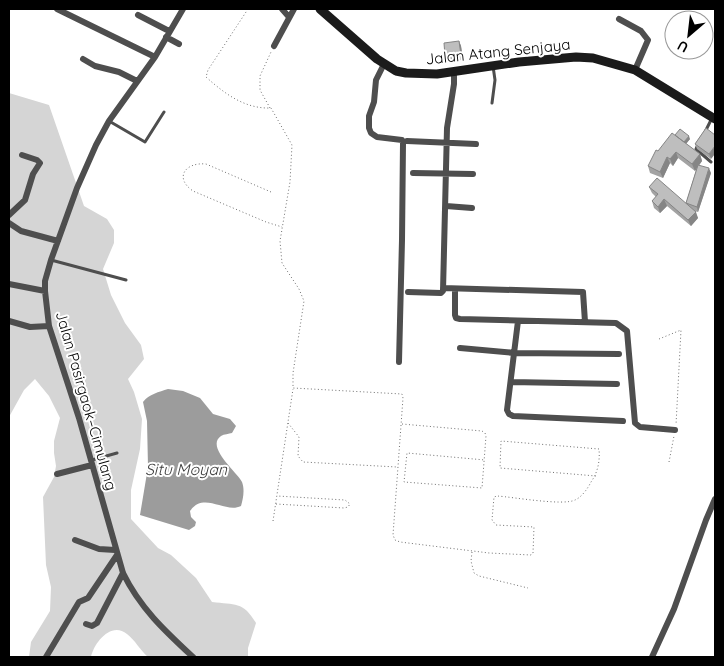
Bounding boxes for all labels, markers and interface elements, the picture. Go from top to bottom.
north arrow [664,10,714,60]
street label: Jalan Atang Senjaya [425,34,571,69]
text: U [674,36,691,57]
street label: Jalan Pasirgaok–Cimulang [52,309,121,493]
water label: Situ Moyan [145,459,228,479]

